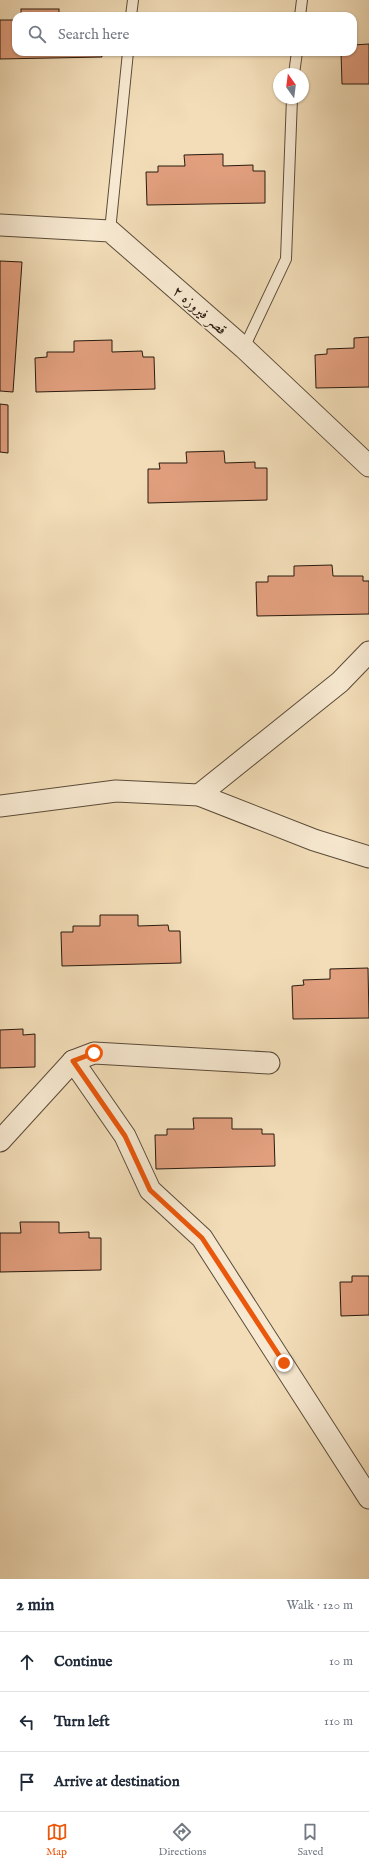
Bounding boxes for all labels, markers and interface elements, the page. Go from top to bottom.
search box [12,12,357,56]
icon: search [26,23,48,45]
text: Search here [58,25,129,44]
north arrow [273,68,309,104]
street label: قصر فیروزه ۲ [169,282,231,339]
route start [85,1044,103,1062]
route end [275,1354,293,1372]
text: 2 min [16,1595,54,1616]
text: Walk · 120 m [287,1597,353,1614]
icon: ahead [16,1651,38,1673]
text: Continue [54,1652,112,1671]
text: 10 m [329,1653,353,1670]
icon: left [16,1711,38,1733]
text: Turn left [54,1712,110,1731]
text: 110 m [324,1713,353,1730]
icon: arrive [16,1771,38,1793]
text: Arrive at destination [54,1772,180,1791]
tab: Map [46,1821,68,1859]
tab: Directions [159,1821,206,1859]
tab: Saved [297,1821,323,1859]

